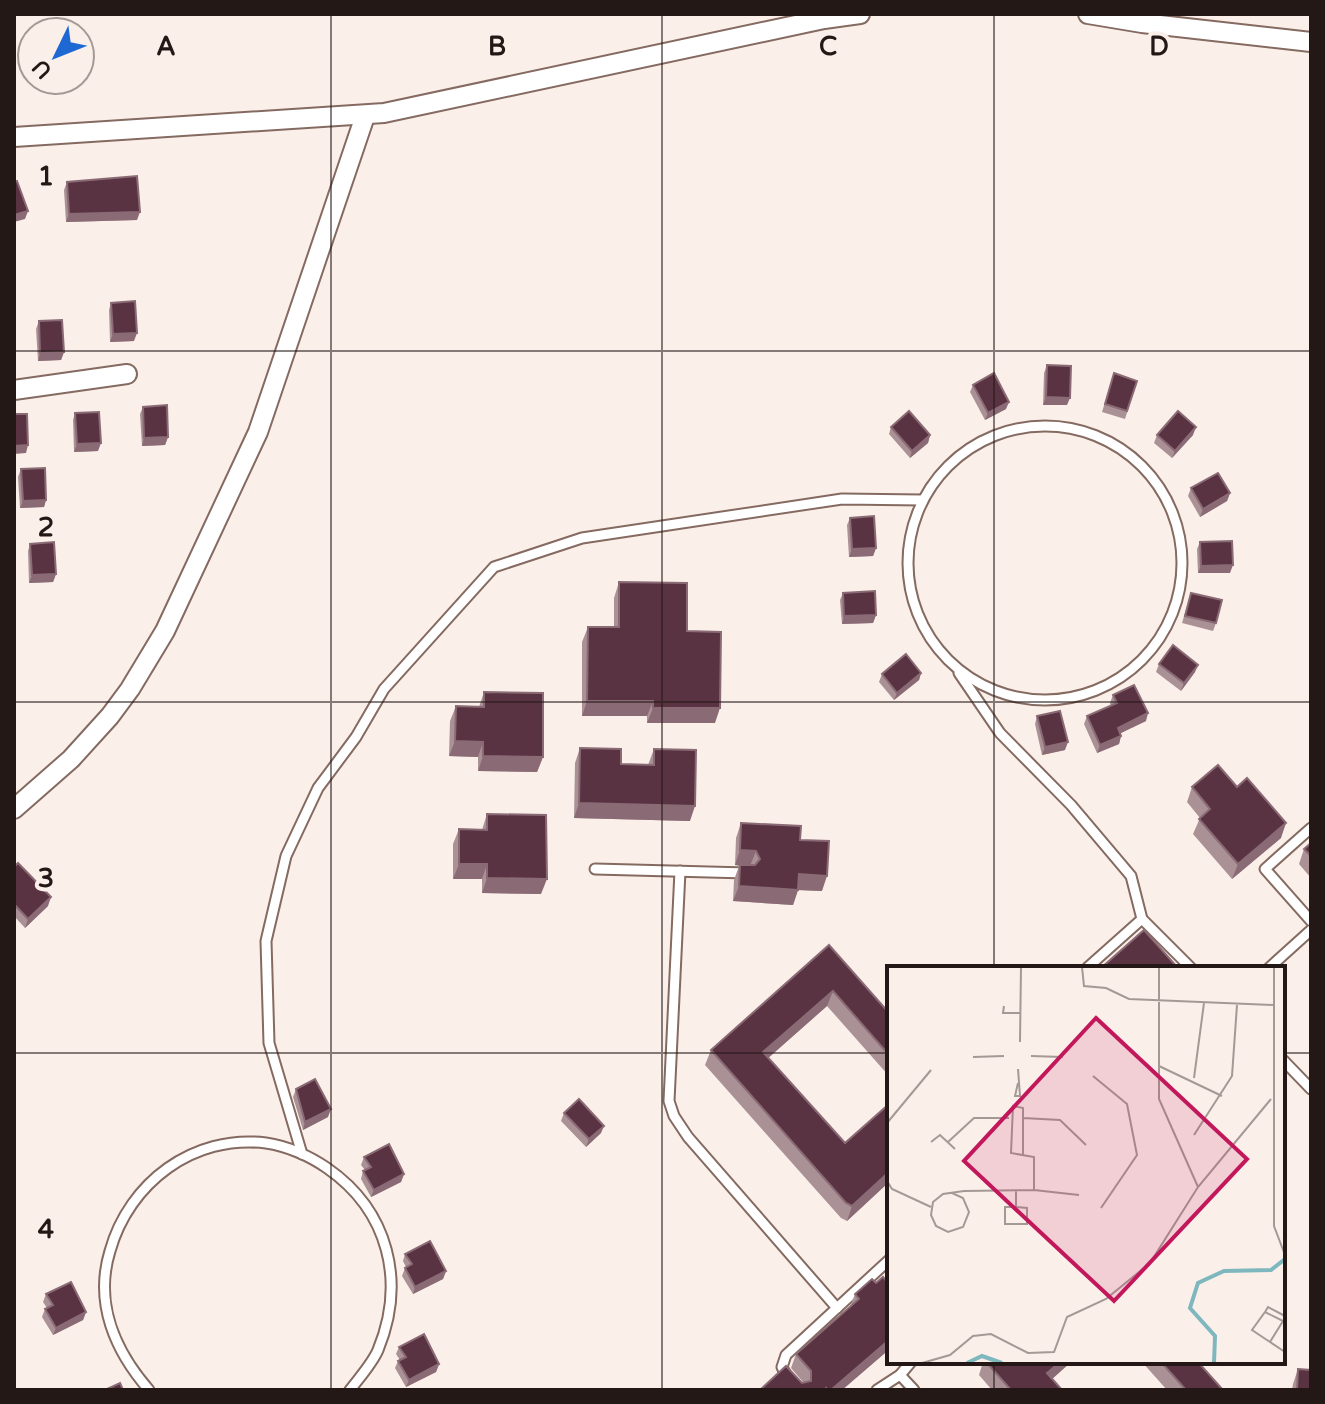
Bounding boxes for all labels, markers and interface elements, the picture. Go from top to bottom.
north arrow [16,16,96,96]
text: A [156,31,176,62]
text: B [488,31,506,62]
text: C [819,31,837,62]
text: D [1149,31,1169,62]
text: U [27,54,57,84]
text: 1 [38,161,54,192]
text: 2 [38,512,54,543]
text: 3 [38,863,54,894]
inset map [887,966,1285,1364]
text: 4 [38,1214,54,1245]

